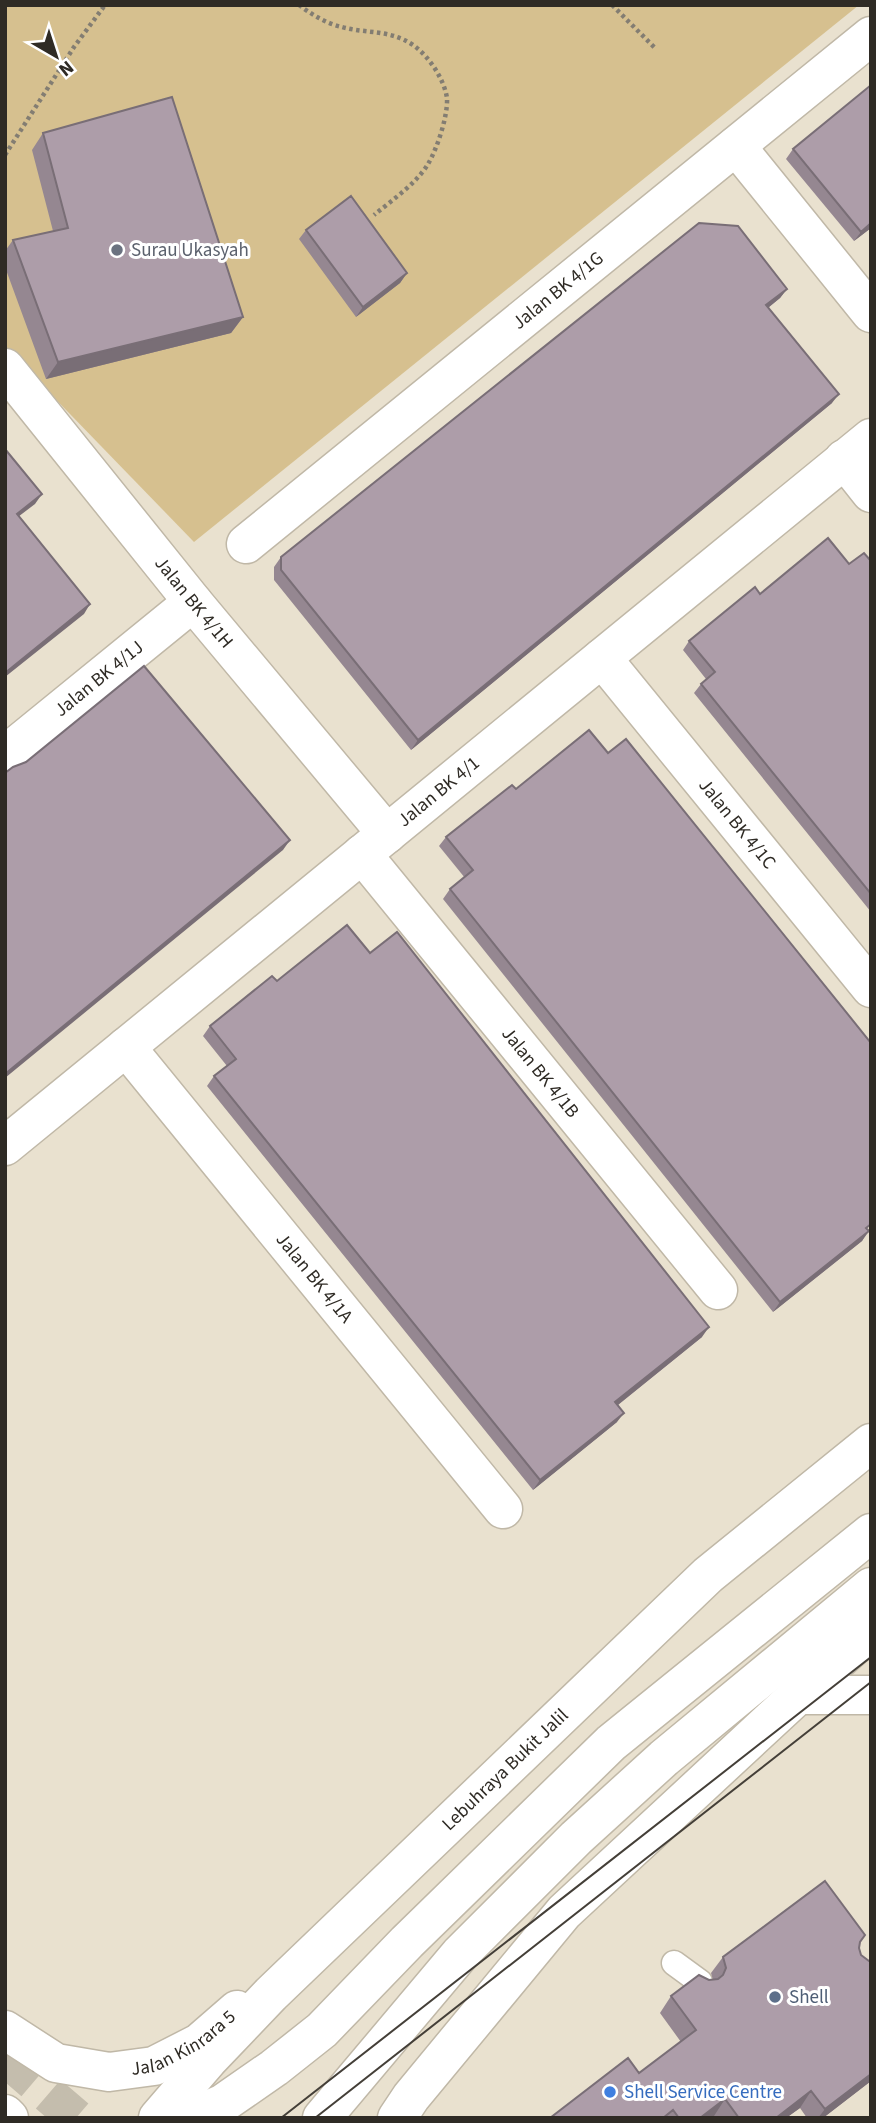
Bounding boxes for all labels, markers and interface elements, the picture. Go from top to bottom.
north arrow [21,21,91,91]
text: N [52,54,79,83]
place label: Surau Ukasyah [131,237,249,264]
marker: Surau Ukasyah [109,242,125,258]
street label: Jalan BK 4/1G [507,245,609,336]
street label: Jalan BK 4/1H [148,551,240,654]
street label: Jalan BK 4/1J [48,634,149,723]
street label: Jalan BK 4/1 [392,750,485,833]
street label: Jalan BK 4/1C [692,773,782,875]
street label: Jalan BK 4/1B [495,1021,586,1124]
street label: Jalan BK 4/1A [269,1227,360,1329]
street label: Lebuhraya Bukit Jalil [436,1702,574,1837]
place label: Shell [789,1984,829,2011]
marker: Shell [767,1989,783,2005]
street label: Jalan Kinrara 5 [129,2004,242,2082]
place label: Shell Service Centre [624,2079,782,2106]
marker: Shell Service Centre [602,2084,618,2100]

